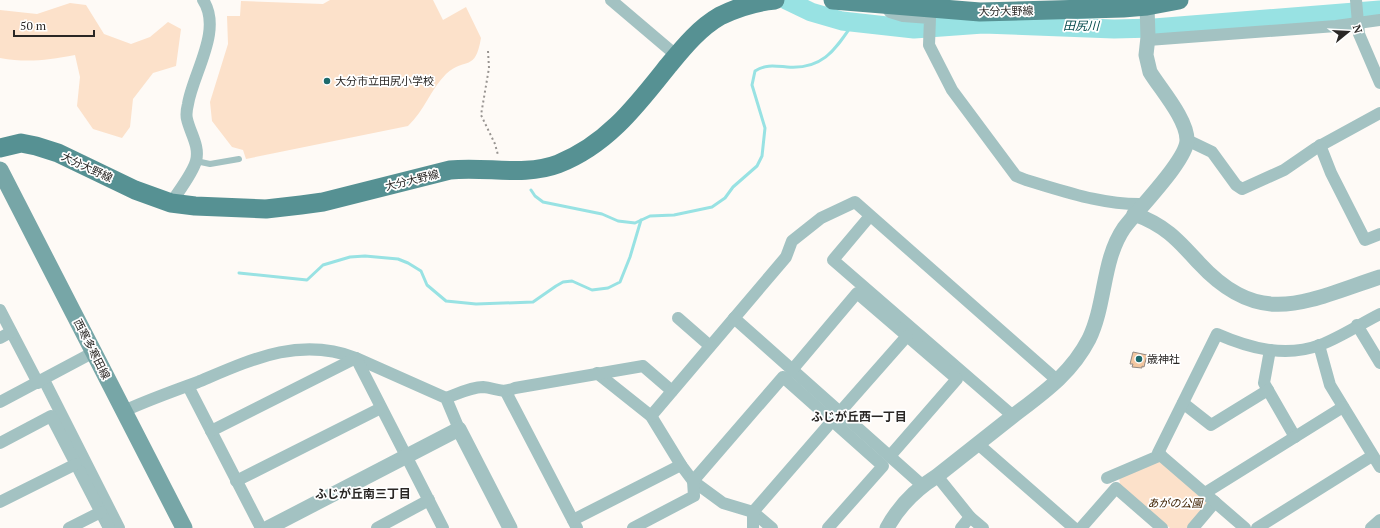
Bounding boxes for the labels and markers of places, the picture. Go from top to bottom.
place label: 大分市立田尻小学校 [335,74,434,88]
marker: 大分市立田尻小学校 [322,76,332,86]
place label: 歳神社 [1147,352,1180,366]
marker: 歳神社 [1134,354,1144,364]

